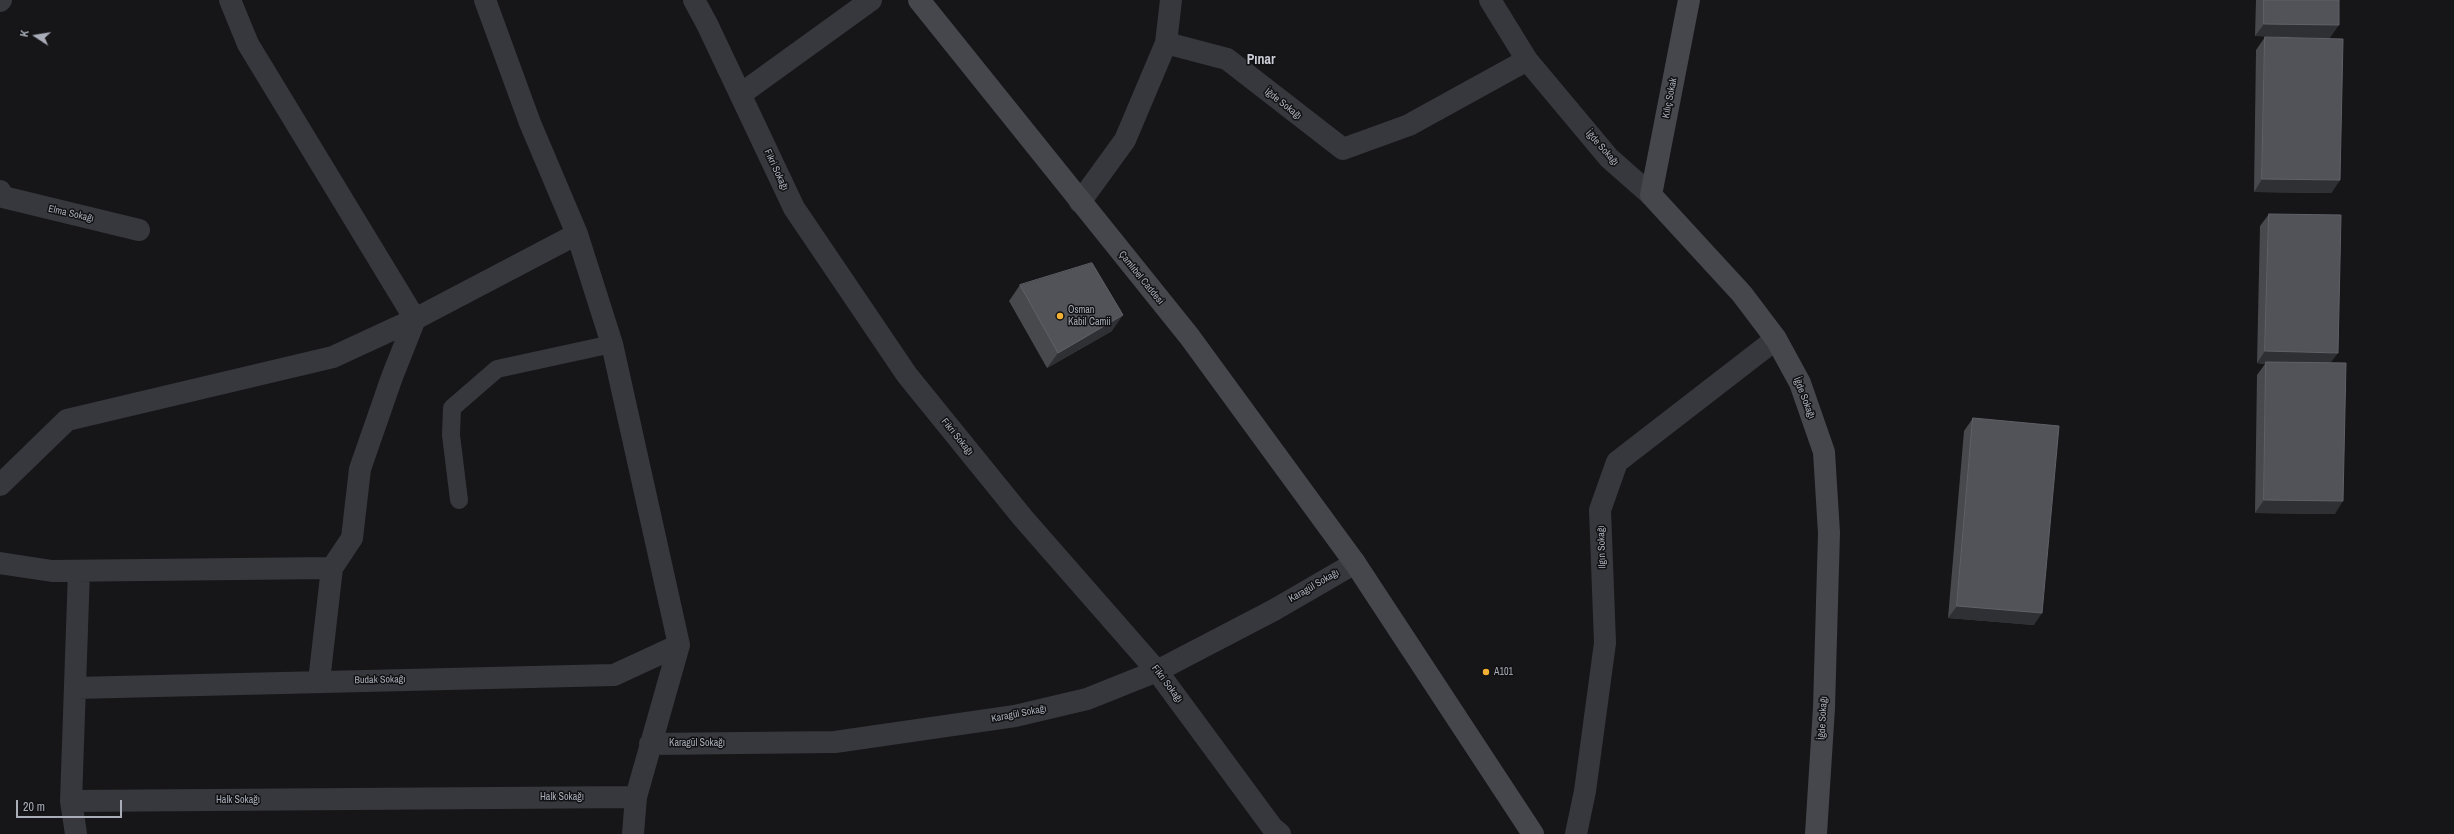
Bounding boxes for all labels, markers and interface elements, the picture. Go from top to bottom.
north arrow [16,16,56,56]
text: K [17,29,32,38]
district label: Pınar [1247,52,1275,68]
street label: Kılıç Sokak [1660,77,1680,119]
street label: İğde Sokağı [1262,86,1304,122]
street label: İğde Sokağı [1583,128,1621,168]
street label: Fikri Sokağı [761,147,791,193]
street label: Elma Sokağı [47,203,95,225]
street label: Çamlıbel Caddesi [1116,249,1166,307]
place label: Osman Kabil Camii [1068,304,1111,328]
marker: Osman Kabil Camii [1055,311,1065,321]
street label: İğde Sokağı [1791,375,1817,421]
street label: Fikri Sokağı [938,416,976,458]
street label: Ilgın Sokağı [1595,525,1609,569]
street label: Karagül Sokağı [1287,567,1341,605]
street label: Fikri Sokağı [1149,663,1185,705]
place label: A101 [1494,666,1513,678]
marker: A101 [1481,667,1491,677]
street label: Budak Sokağı [354,674,406,686]
street label: İğde Sokağı [1816,696,1830,740]
street label: Karagül Sokağı [990,703,1048,725]
street label: Karagül Sokağı [669,737,725,749]
street label: Halk Sokağı [540,791,584,803]
scale bar [18,792,124,818]
street label: Halk Sokağı [216,794,260,806]
text: 20 m [23,799,45,815]

